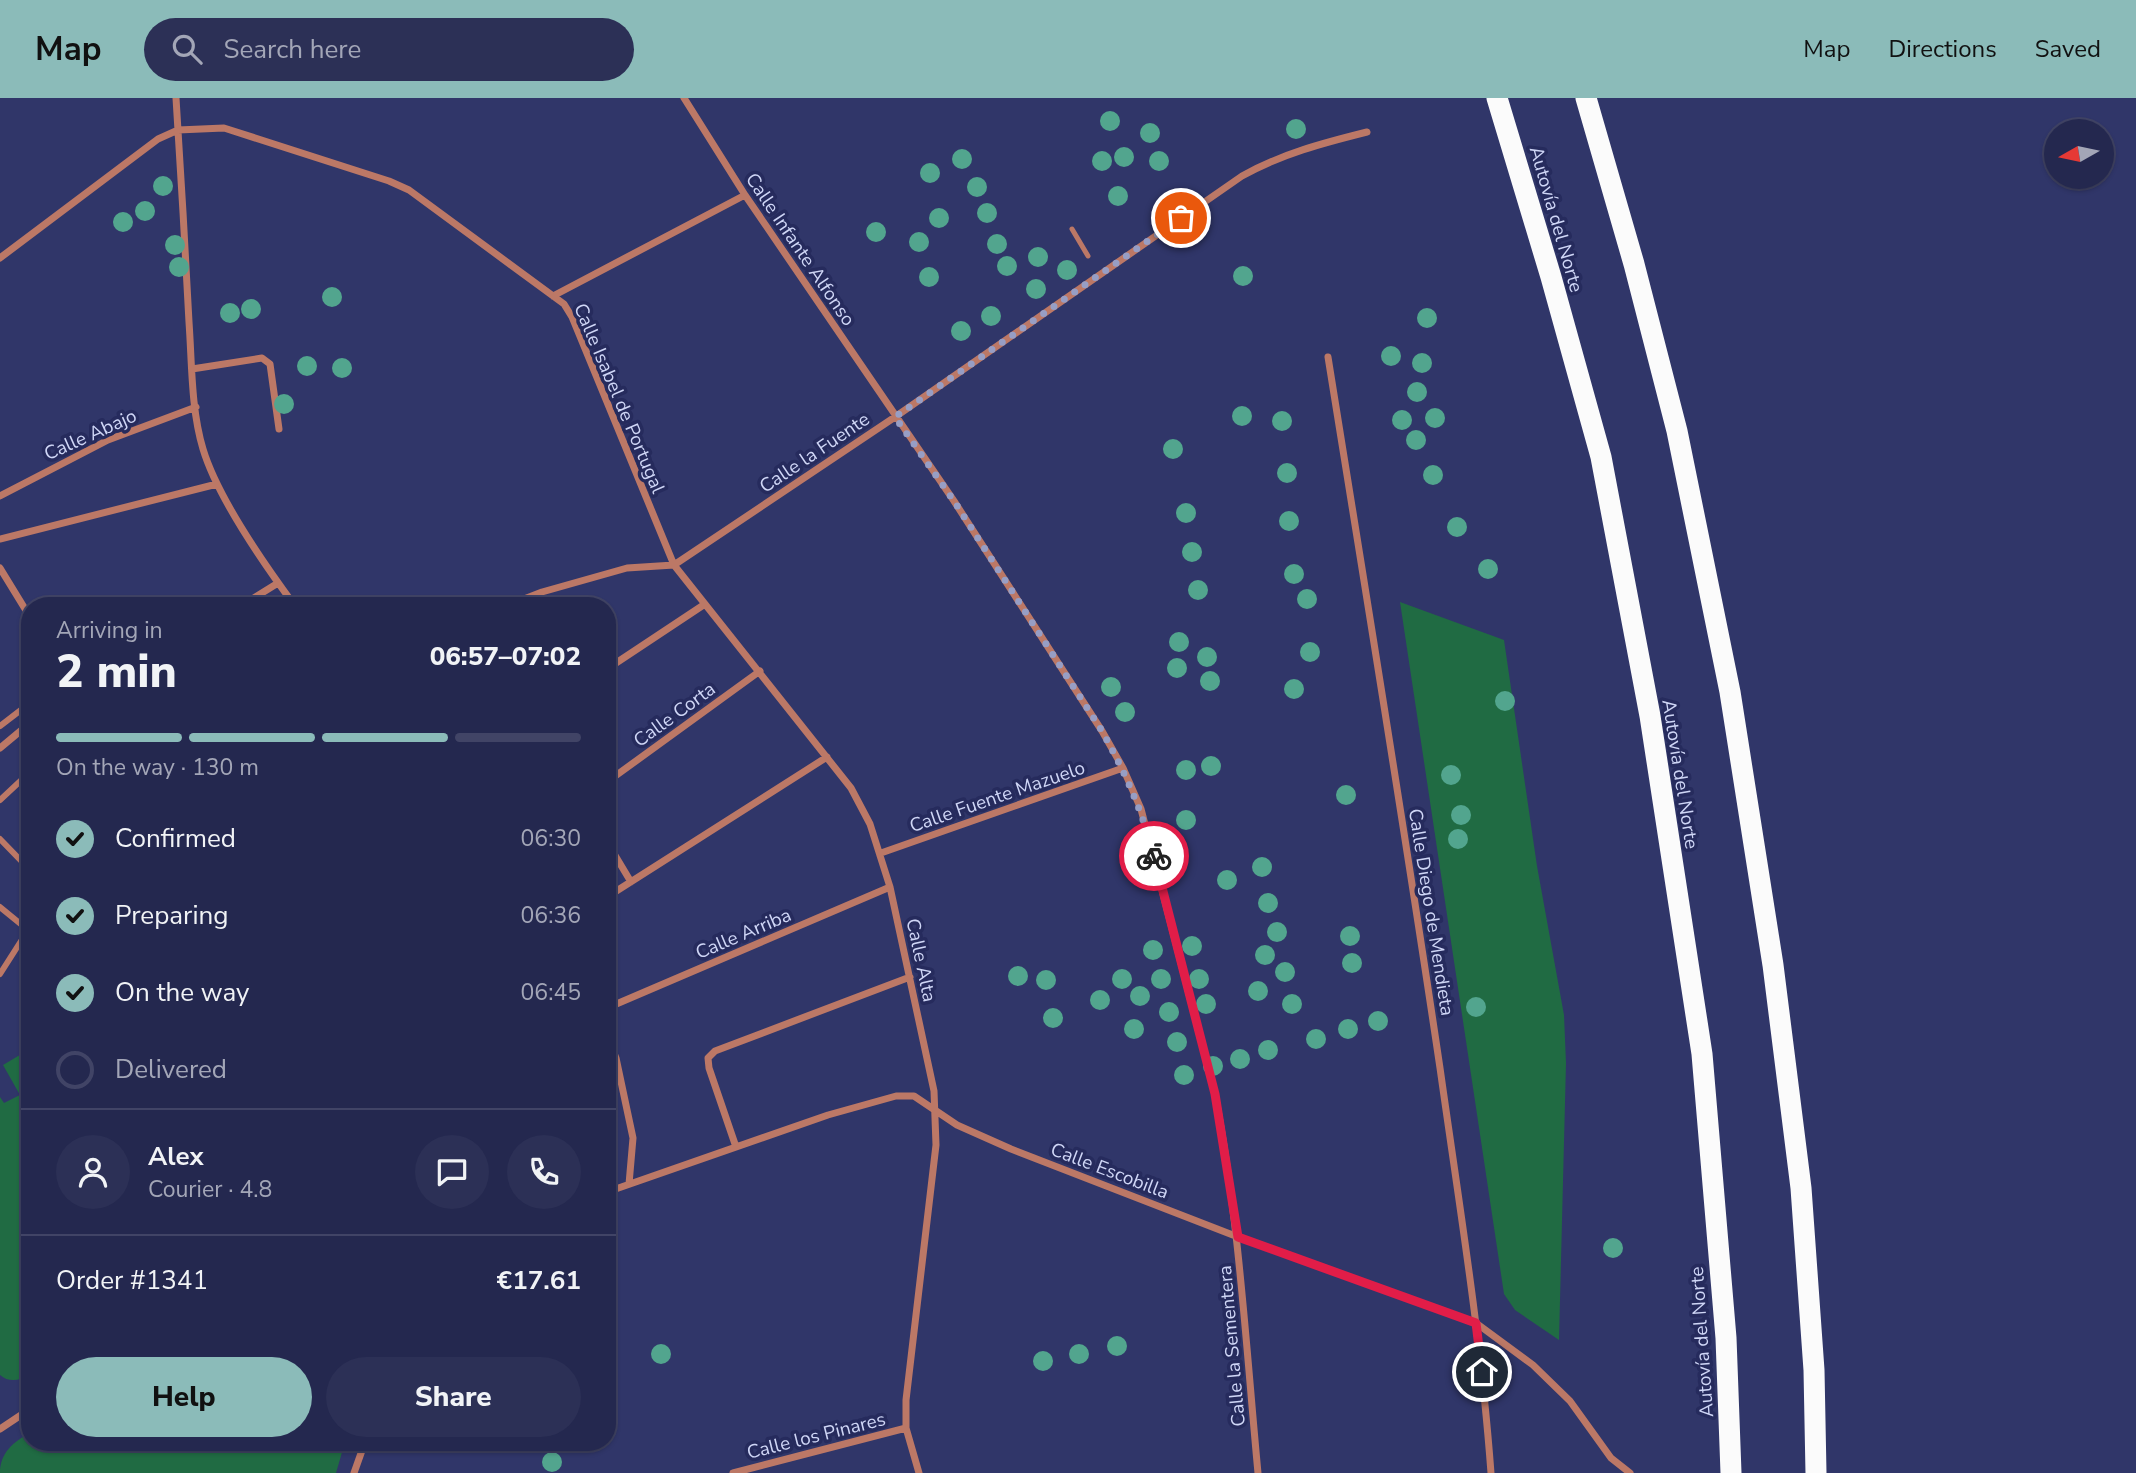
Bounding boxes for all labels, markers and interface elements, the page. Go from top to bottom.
search box [144,18,634,81]
text: Map [35,27,102,72]
icon: search [168,30,206,68]
text: Search here [224,32,361,67]
text: Map [1803,33,1850,65]
text: Directions [1888,33,1997,65]
text: Saved [2035,33,2101,65]
north arrow [2044,119,2114,189]
map controls [2044,119,2114,189]
street label: Autovía del Norte [1523,143,1589,295]
street label: Calle Infante Alfonso [739,168,861,331]
pin [1151,188,1211,248]
icon: bag [1162,199,1200,237]
street label: Calle Isabel de Portugal [567,299,671,498]
street label: Calle Abajo [40,403,141,467]
street label: Calle la Fuente [754,406,875,499]
text: Arriving in [56,615,163,646]
text: 06:57–07:02 [430,639,581,674]
text: 2 min [56,640,177,703]
street label: Calle Corta [628,676,721,753]
street label: Autovía del Norte [1655,698,1705,851]
text: On the way · 130 m [56,752,259,783]
street label: Calle Fuente Mazuelo [906,755,1089,839]
street label: Calle Diego de Mendieta [1402,807,1460,1018]
icon: check [56,820,94,858]
text: Confirmed [115,821,236,856]
courier [1119,821,1189,891]
text: 06:30 [521,823,581,854]
icon: bike [1135,837,1173,875]
icon: check [56,897,94,935]
text: Preparing [115,898,228,933]
text: 06:36 [521,900,581,931]
street label: Calle Arriba [692,902,795,966]
street label: Calle Alta [899,916,943,1004]
icon: check [56,974,94,1012]
text: On the way [115,975,249,1010]
text: 06:45 [521,977,581,1008]
text: Delivered [115,1052,227,1087]
button: person [56,1135,130,1209]
button: chat [415,1135,489,1209]
button: phone [507,1135,581,1209]
street label: Calle Escobilla [1047,1136,1173,1205]
text: Alex [148,1139,204,1174]
text: Courier · 4.8 [148,1174,272,1205]
text: Order #1341 [56,1263,208,1298]
text: €17.61 [497,1263,581,1298]
street label: Calle la Sementera [1212,1264,1252,1428]
street label: Autovía del Norte [1684,1266,1720,1418]
pin [1452,1342,1512,1402]
icon: home [1463,1353,1501,1391]
button: Help [56,1357,312,1437]
button: Share [326,1357,581,1437]
street label: Calle los Pinares [744,1406,888,1466]

